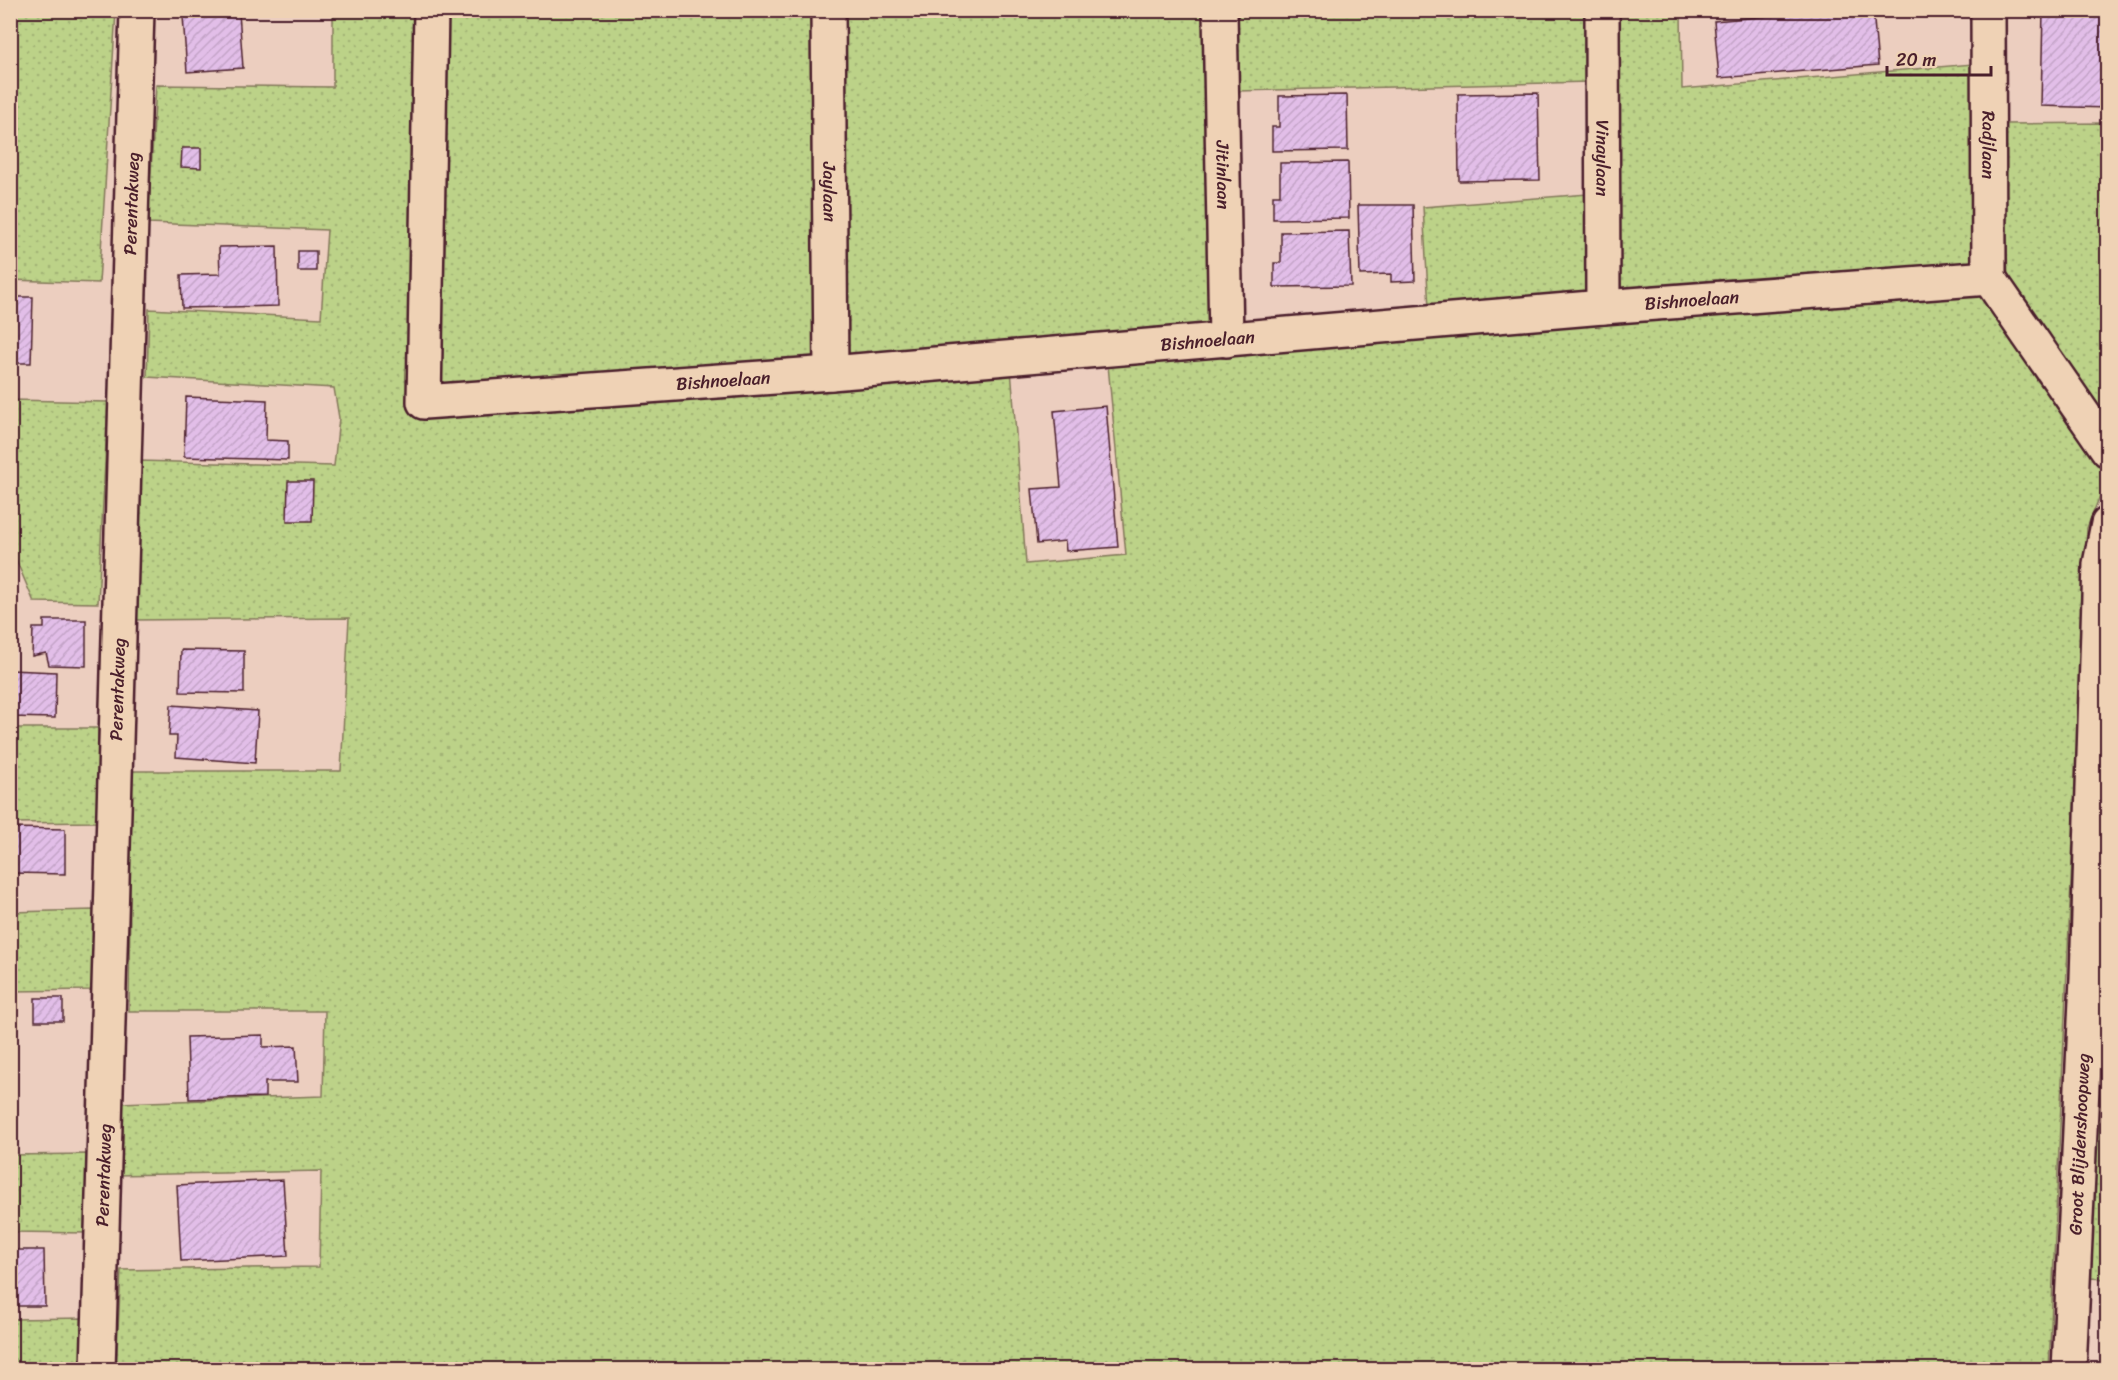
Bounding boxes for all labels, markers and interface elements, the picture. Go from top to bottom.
scale bar [1887,39,1990,77]
text: 20 m [1896,44,1936,76]
street label: Radjlaan [1972,111,2005,179]
street label: Vinaylaan [1586,120,1619,197]
street label: Jitinlaan [1206,139,1240,210]
street label: Perentakweg [114,151,149,256]
street label: Jaylaan [813,161,846,222]
street label: Bishnoelaan [1643,281,1741,320]
street label: Bishnoelaan [1159,321,1256,361]
street label: Bishnoelaan [675,361,772,400]
street label: Perentakweg [100,637,135,741]
street label: Groot Blijdenshoopweg [2059,1053,2100,1236]
street label: Perentakweg [86,1123,121,1227]

